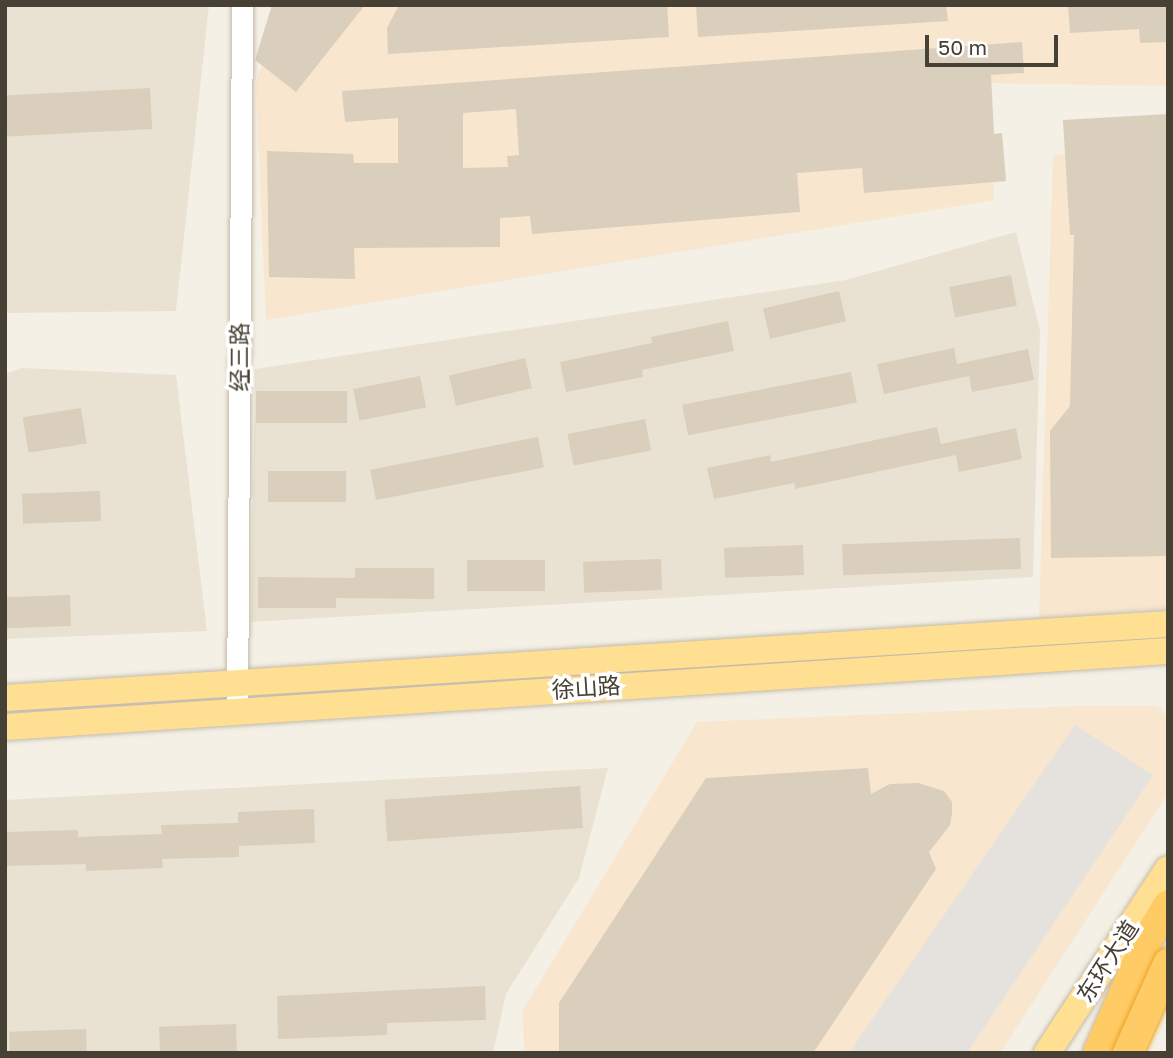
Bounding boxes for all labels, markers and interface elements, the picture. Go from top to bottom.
scale bar [928,21,1061,65]
text: 50 m [938,34,987,60]
street label: 经三路 [225,323,253,391]
street label: 徐山路 [551,671,621,703]
street label: 东环大道 [1070,915,1144,1007]

